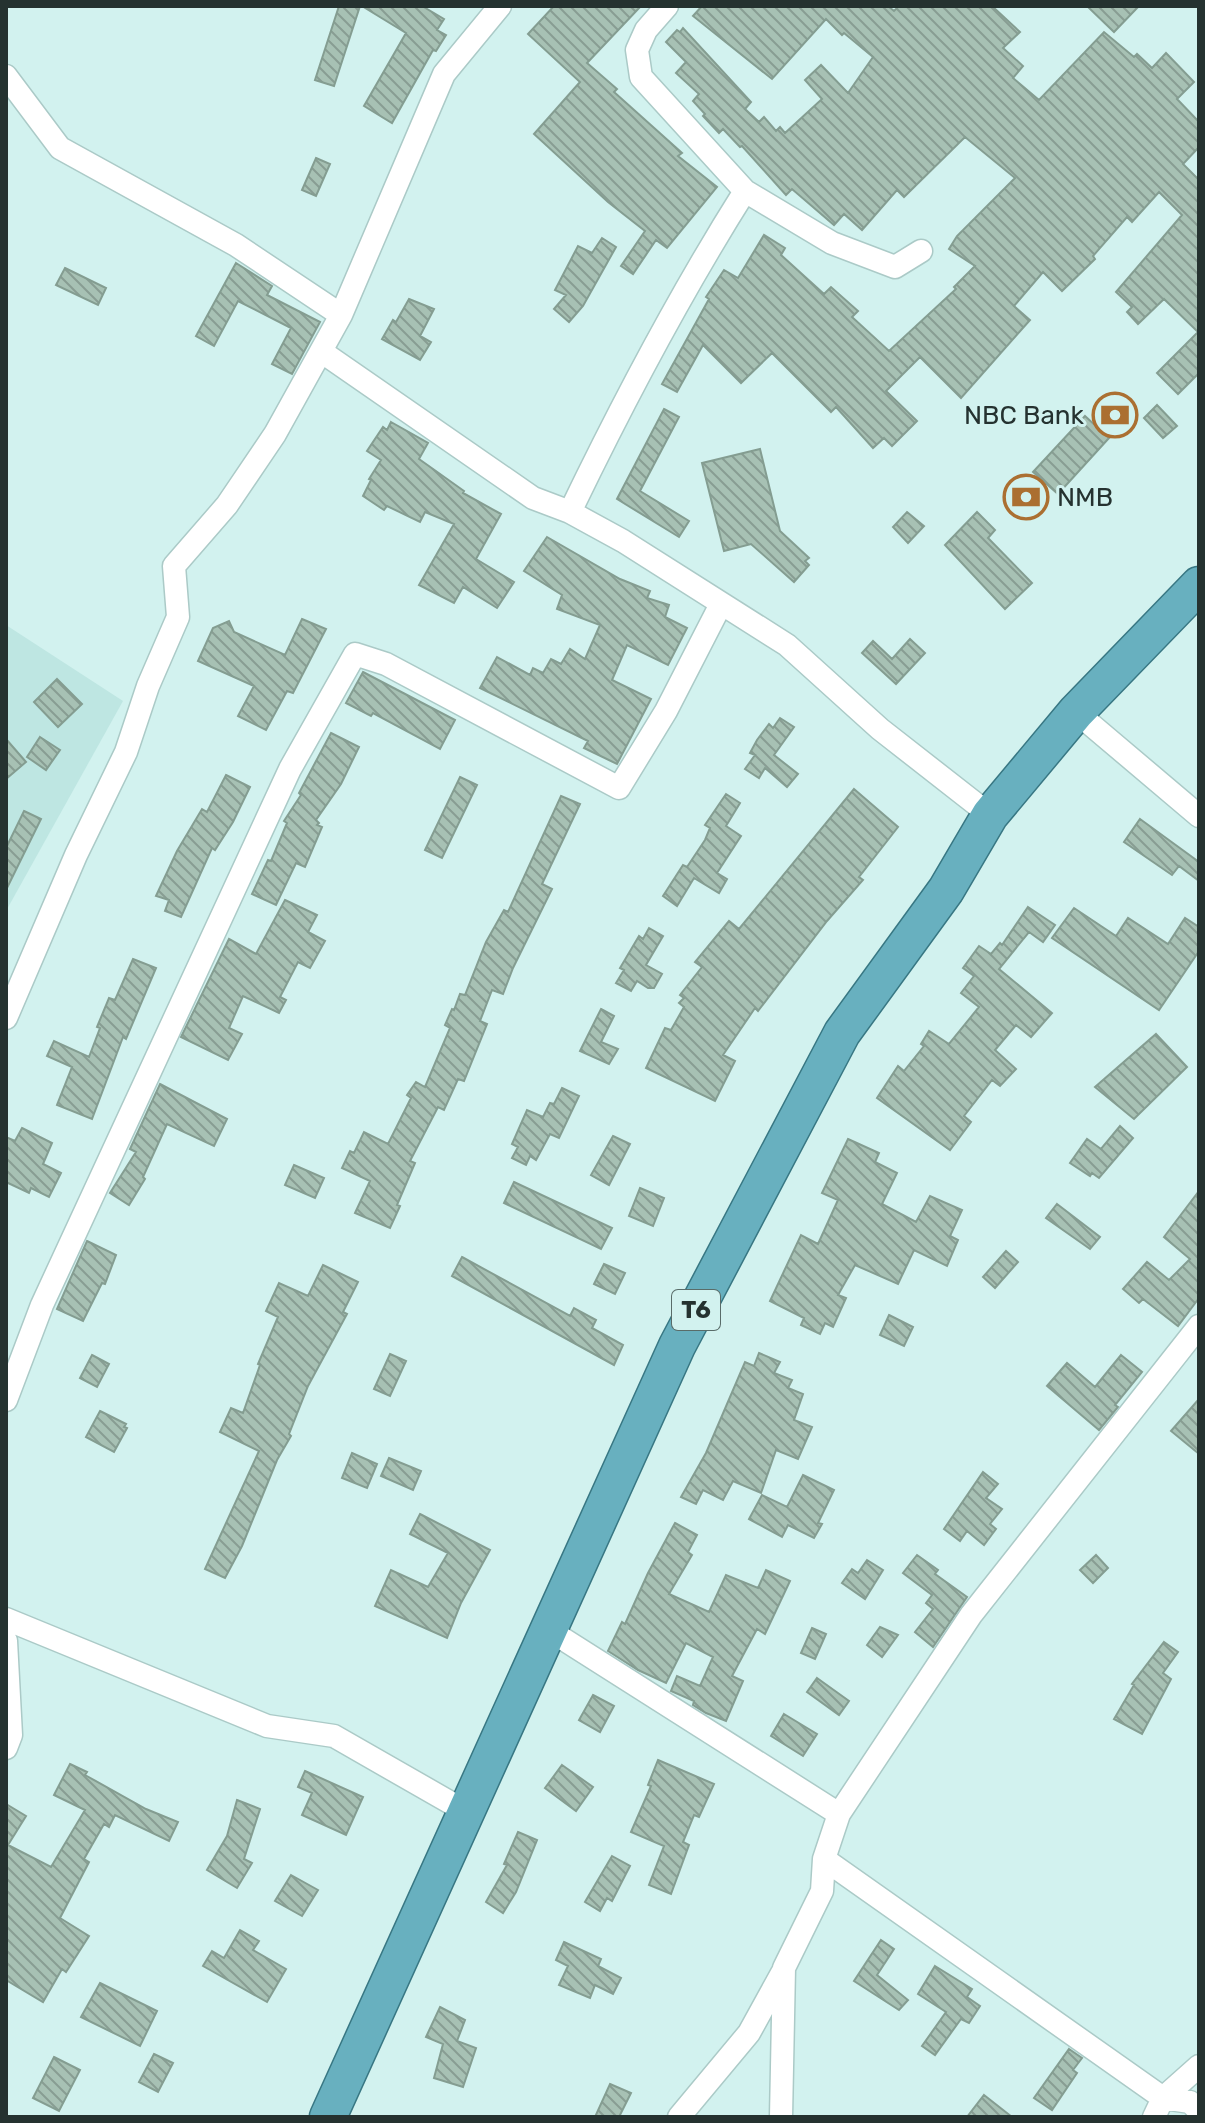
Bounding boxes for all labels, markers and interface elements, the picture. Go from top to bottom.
bank icon: NBC Bank [1091,391,1139,439]
place label: NBC Bank [964,400,1085,431]
bank icon: NMB [1002,473,1050,521]
place label: NMB [1057,482,1113,513]
road number: T6 [672,1290,720,1330]

